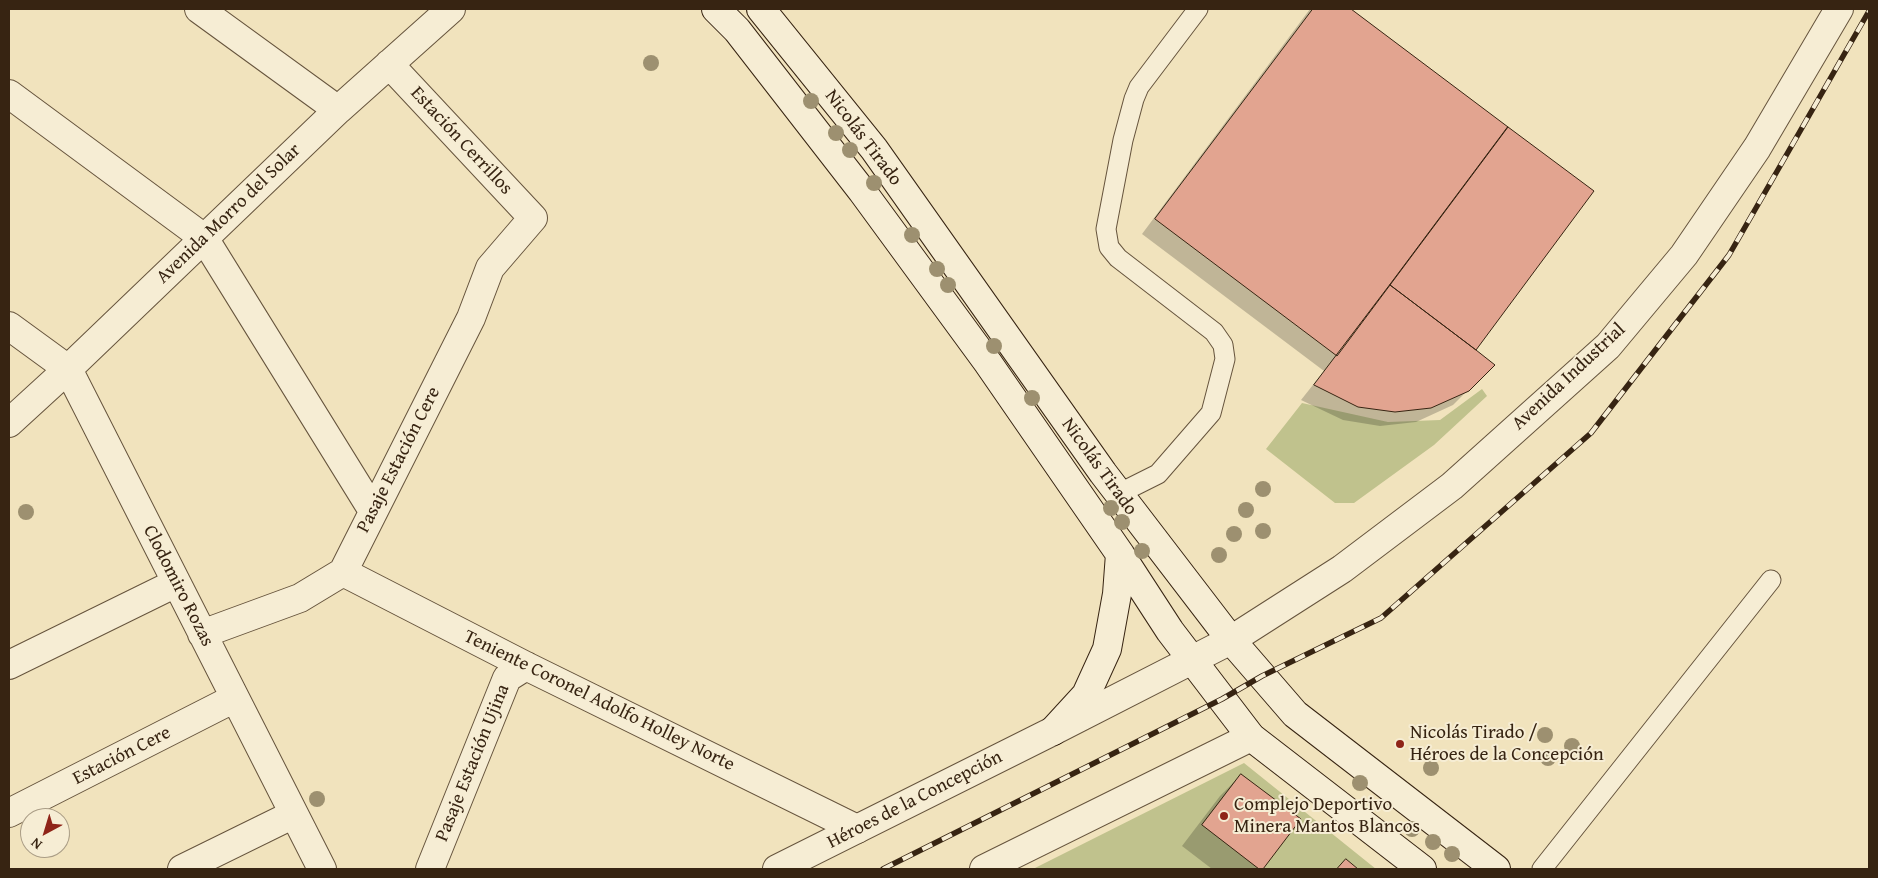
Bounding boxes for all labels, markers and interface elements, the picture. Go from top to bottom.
street label: Estación Cerrillos [405,82,517,200]
street label: Nicolás Tirado [819,85,907,191]
street label: Avenida Morro del Solar [152,139,306,289]
street label: Avenida Industrial [1508,319,1630,435]
street label: Pasaje Estación Cere [352,383,446,537]
street label: Nicolás Tirado [1056,414,1142,520]
street label: Clodomiro Rozas [138,522,218,650]
street label: Teniente Coronel Adolfo Holley Norte [460,625,738,777]
street label: Pasaje Estación Ujina [431,681,515,845]
street label: Estación Cere [69,722,175,790]
place label: Nicolás Tirado / Héroes de la Concepción [1410,722,1604,766]
marker: Nicolás Tirado / Héroes de la Concepción [1394,738,1406,750]
street label: Héroes de la Concepción [824,746,1006,854]
place label: Complejo Deportivo Minera Mantos Blancos [1234,794,1420,838]
north arrow [20,808,70,858]
marker: Complejo Deportivo Minera Mantos Blancos [1218,810,1230,822]
text: N [26,833,46,855]

